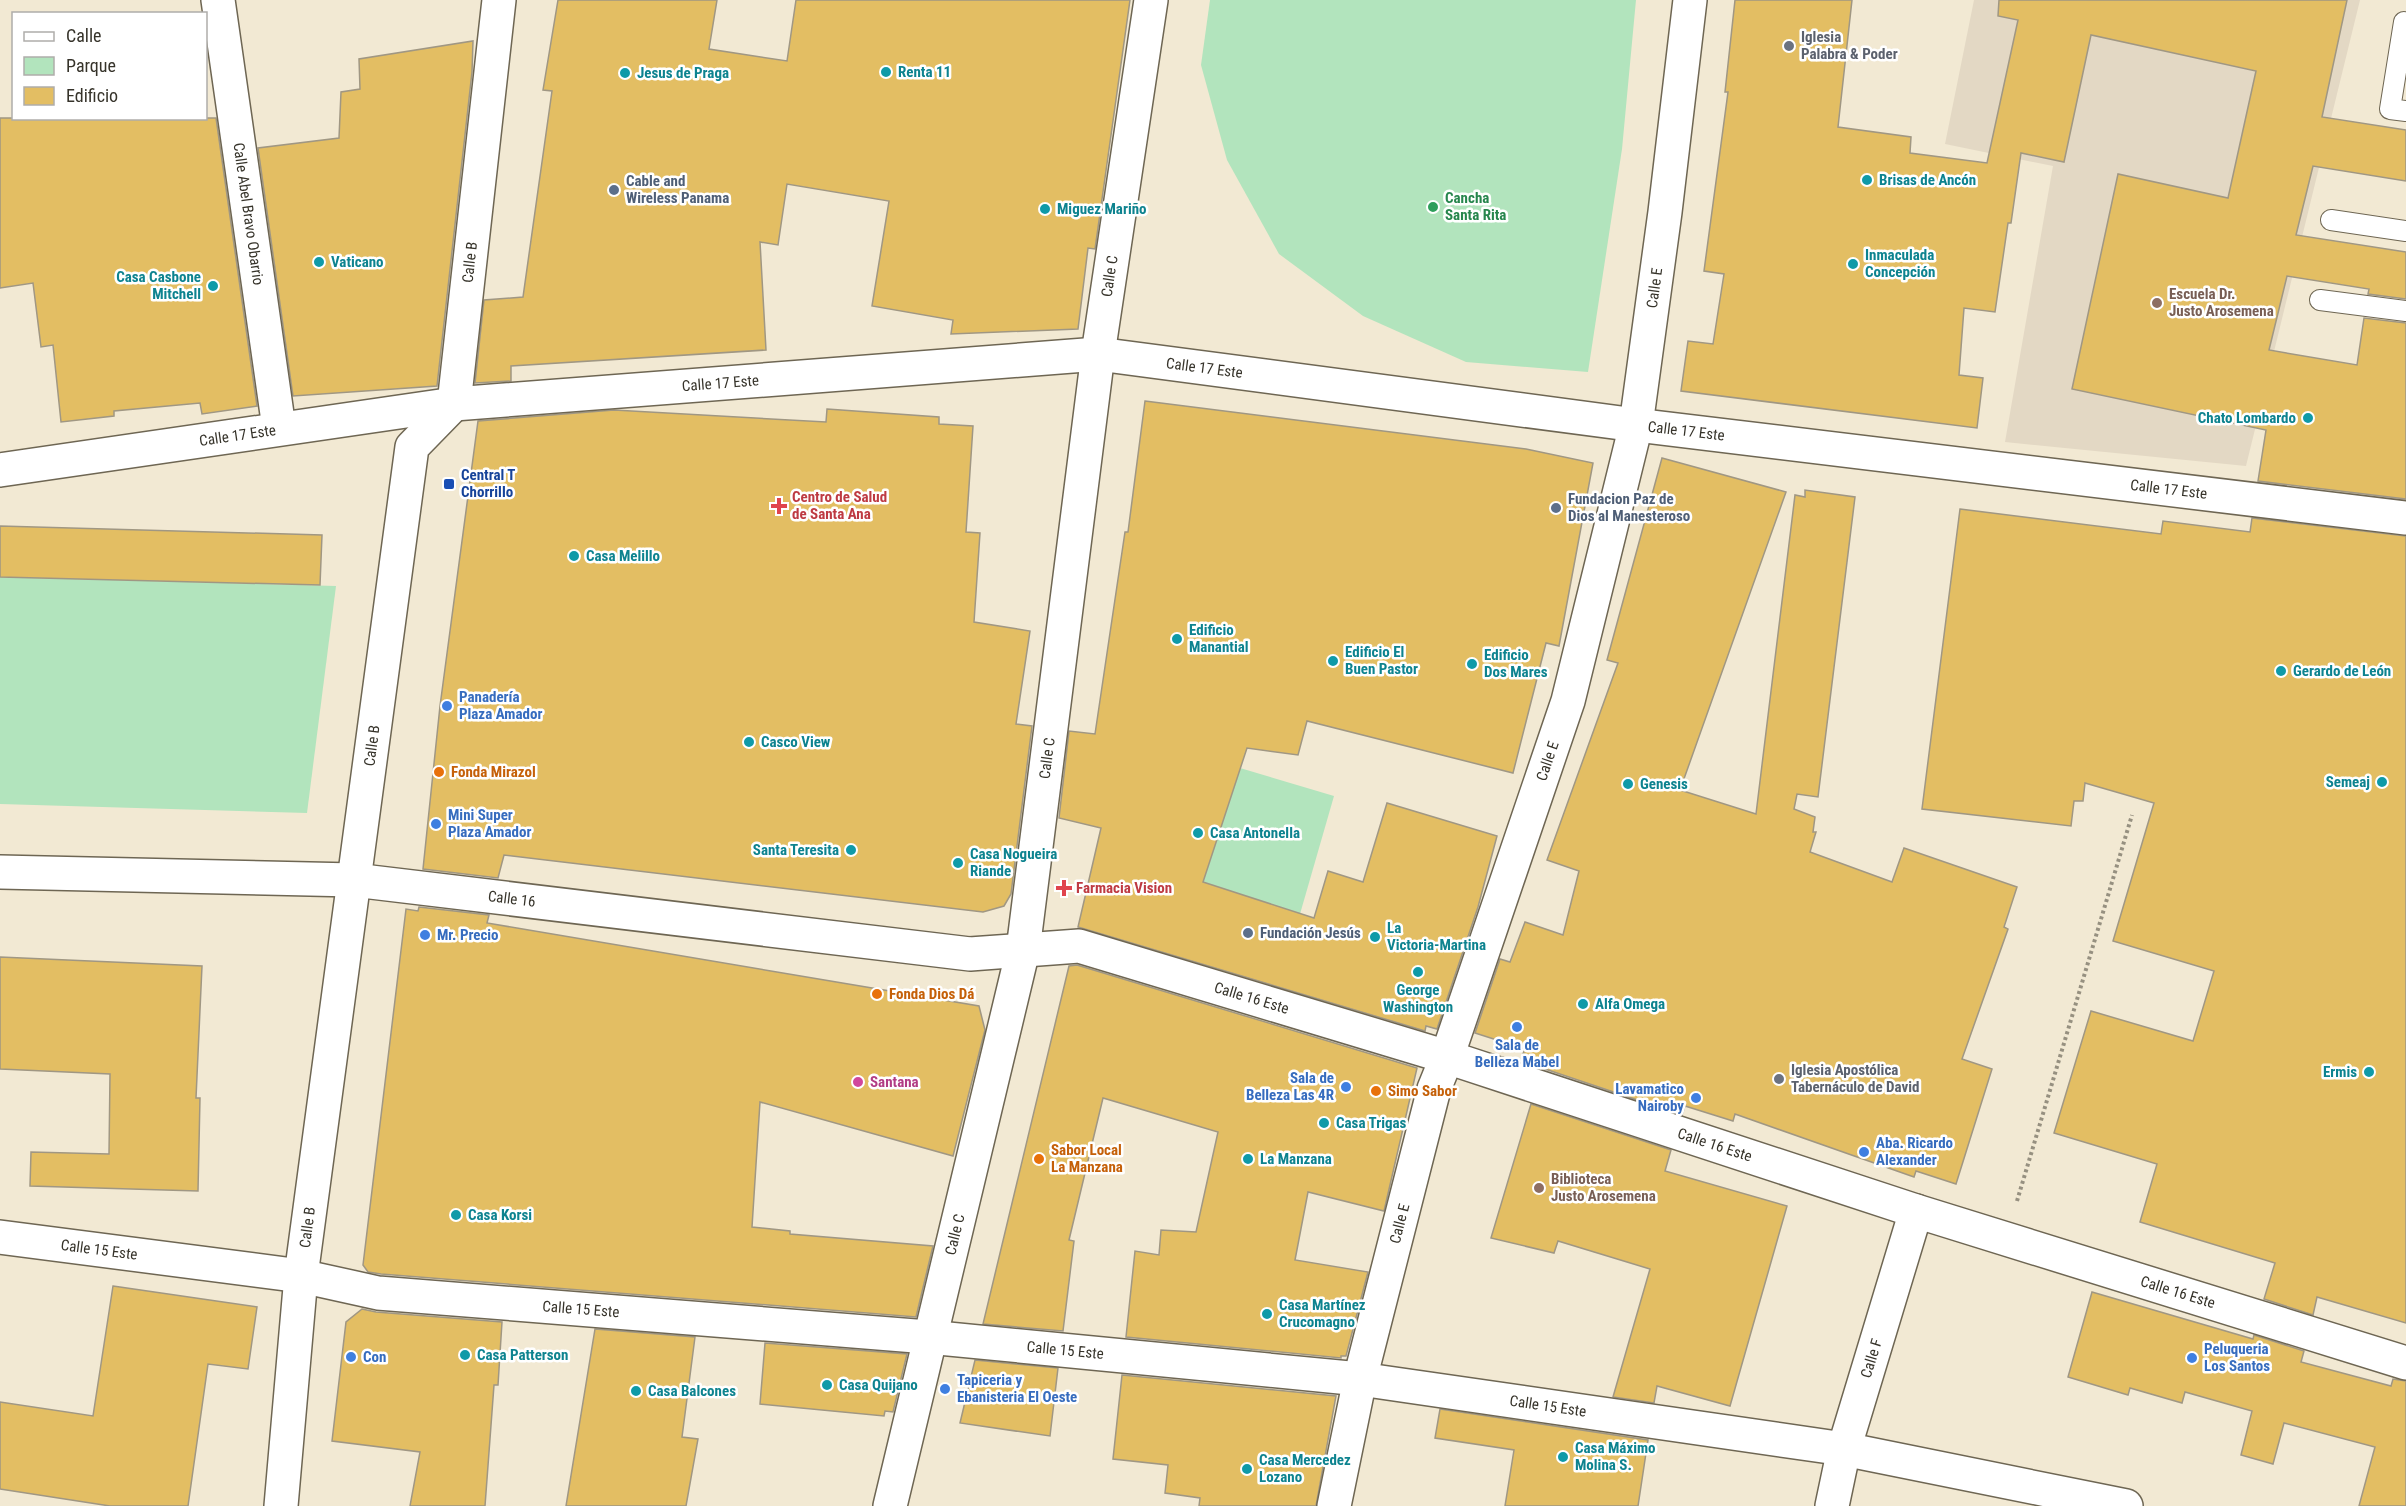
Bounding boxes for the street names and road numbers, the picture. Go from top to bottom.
street label: Calle Abel Bravo Obarrio [229,141,268,286]
street label: Calle B [459,241,481,284]
street label: Calle C [1098,254,1122,298]
street label: Calle E [1643,267,1666,309]
street label: Calle 17 Este [1165,354,1244,382]
street label: Calle 17 Este [681,371,760,395]
street label: Calle 17 Este [1647,418,1726,445]
street label: Calle 17 Este [198,421,277,450]
street label: Calle 17 Este [2129,476,2208,503]
street label: Calle B [360,724,384,767]
street label: Calle C [1036,736,1059,780]
street label: Calle E [1533,739,1563,783]
street label: Calle 16 [487,887,537,911]
street label: Calle 16 Este [1212,978,1291,1018]
street label: Calle 16 Este [1675,1124,1754,1166]
street label: Calle E [1386,1202,1413,1245]
street label: Calle B [296,1206,319,1249]
street label: Calle C [941,1212,969,1257]
street label: Calle 15 Este [60,1236,139,1264]
street label: Calle 16 Este [2138,1272,2217,1312]
street label: Calle 15 Este [542,1297,620,1321]
street label: Calle F [1857,1336,1886,1380]
street label: Calle 15 Este [1026,1338,1104,1363]
street label: Calle 15 Este [1508,1392,1587,1421]

